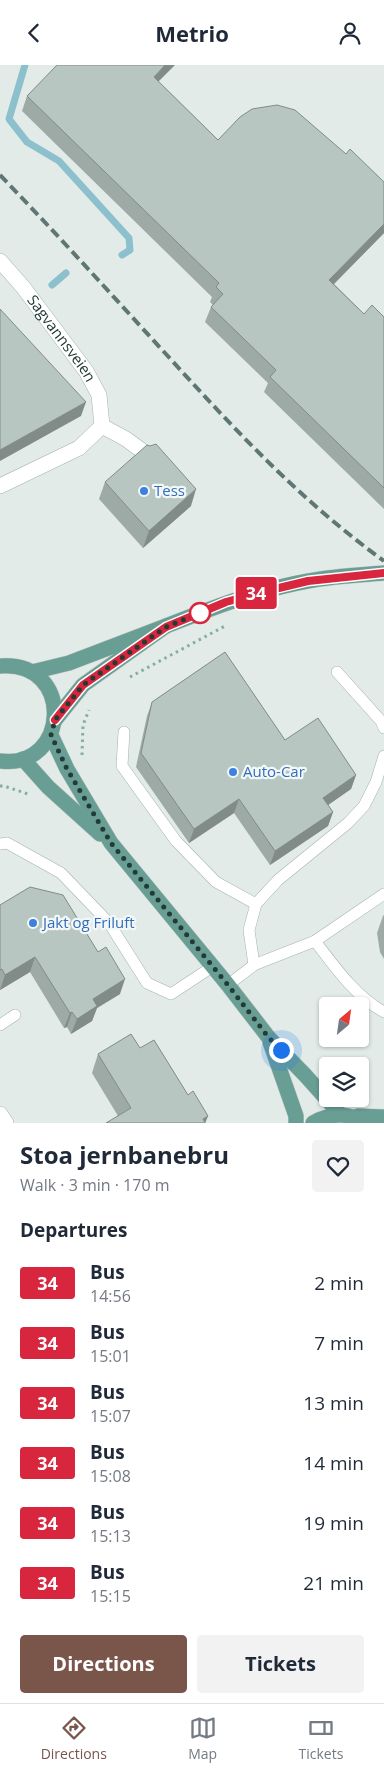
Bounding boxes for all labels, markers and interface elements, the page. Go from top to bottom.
text: Metrio [155,18,229,48]
icon: back [20,19,48,47]
icon: person [336,19,364,47]
street label: Sagvannsveien [23,290,101,385]
place label: Tess [154,480,185,500]
marker: Tess [138,485,150,497]
line badge: 34 [234,577,278,609]
text: 34 [246,581,266,605]
unlabelled marker [189,602,211,624]
place label: Auto-Car [243,761,305,781]
marker: Auto-Car [227,766,239,778]
place label: Jakt og Friluft [41,912,135,932]
marker: Jakt og Friluft [27,917,39,929]
north arrow [319,997,369,1047]
map controls [319,997,369,1107]
your location [269,1038,294,1063]
button: layers [319,1057,369,1107]
text: Stoa jernbanebru [20,1138,229,1171]
button: heart [312,1140,364,1192]
text: Walk · 3 min · 170 m [20,1174,170,1196]
text: Departures [20,1217,127,1243]
text: Bus [90,1259,125,1285]
text: 2 min [314,1270,364,1296]
text: 34 [37,1271,58,1295]
text: 14:56 [90,1285,131,1307]
text: Bus [90,1319,125,1345]
text: 7 min [314,1330,364,1356]
text: 34 [37,1331,58,1355]
text: 15:01 [90,1345,131,1367]
text: Bus [90,1379,125,1405]
text: 13 min [303,1390,364,1416]
text: 34 [37,1391,58,1415]
text: 15:07 [90,1405,131,1427]
text: Bus [90,1439,125,1465]
text: 14 min [303,1450,364,1476]
text: 34 [37,1451,58,1475]
text: 15:08 [90,1465,131,1487]
text: Bus [90,1499,125,1525]
text: 19 min [303,1510,364,1536]
text: 34 [37,1511,58,1535]
text: 15:13 [90,1525,131,1547]
text: Bus [90,1559,125,1585]
text: 21 min [303,1570,364,1596]
text: 34 [37,1571,58,1595]
text: 15:15 [90,1585,131,1607]
button: Directions [20,1635,187,1693]
button: Tickets [197,1635,364,1693]
tab: Directions [41,1714,107,1763]
tab: Map [188,1714,217,1763]
tab: Tickets [298,1714,343,1763]

